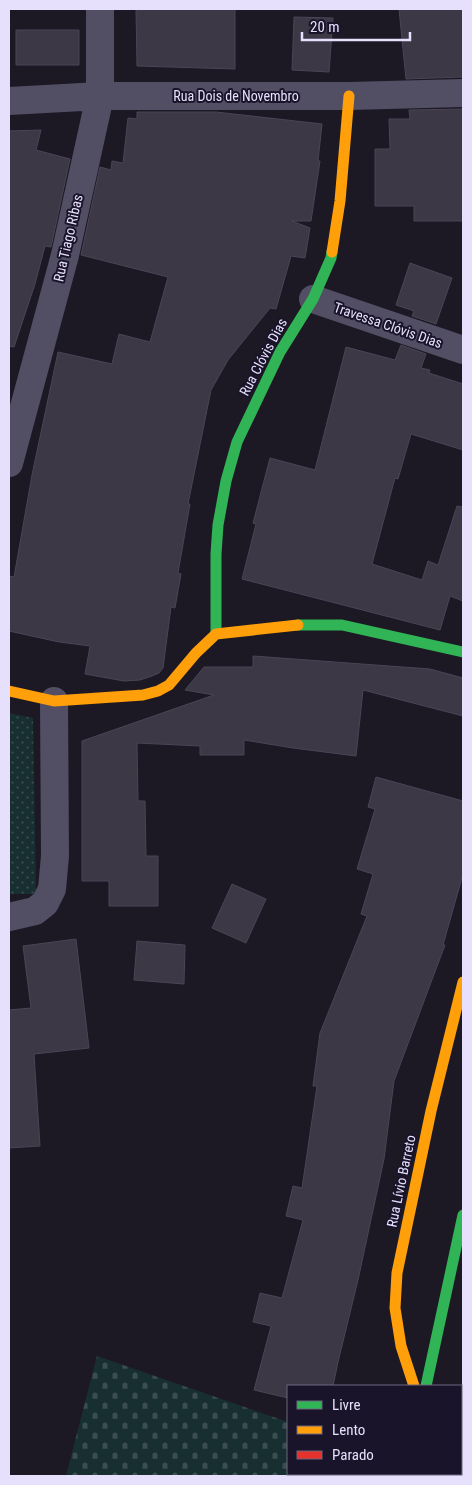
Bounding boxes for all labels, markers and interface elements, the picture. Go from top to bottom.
scale bar [302,10,410,42]
text: 20 m [310,18,340,36]
street label: Rua Dois de Novembro [173,88,299,104]
street label: Rua Tiago Ribas [50,193,86,283]
street label: Travessa Clóvis Dias [332,299,444,351]
street label: Rua Clóvis Dias [236,316,290,398]
street label: Rua Lívio Barreto [383,1133,419,1229]
legend [287,1385,462,1475]
text: Livre [332,1396,360,1414]
text: Lento [332,1421,365,1439]
text: Parado [332,1446,374,1464]

